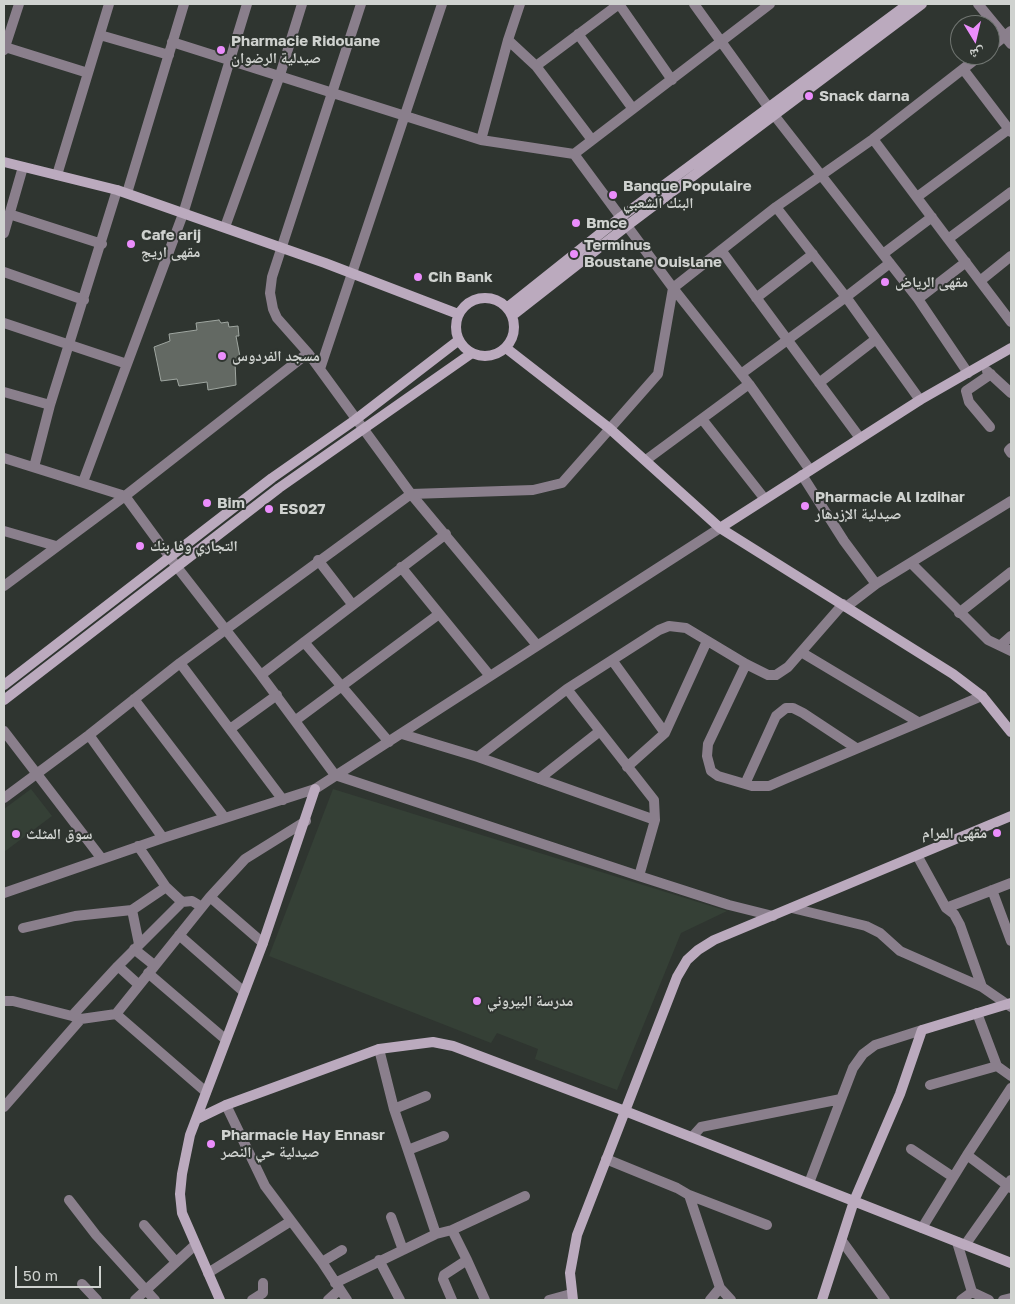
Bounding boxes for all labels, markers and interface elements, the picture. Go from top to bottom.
north arrow [950,15,1000,65]
place label: Pharmacie Ridouane صيدلية الرضوان [231,32,380,67]
marker: Pharmacie Ridouane صيدلية الرضوان [215,44,227,56]
text: ش [969,45,986,64]
place label: Snack darna [819,87,909,105]
marker: Snack darna [803,90,815,102]
place label: Banque Populaire البنك الشعبي [623,177,751,212]
marker: Banque Populaire البنك الشعبي [607,189,619,201]
place label: Bmce [586,214,627,232]
marker: Bmce [570,217,582,229]
place label: Cafe arij مقهى اريج [141,226,201,261]
place label: Terminus Boustane Ouislane [584,236,722,271]
marker: Cafe arij مقهى اريج [125,238,137,250]
marker: Terminus Boustane Ouislane [568,248,580,260]
place label: Cih Bank [428,268,493,286]
marker: Cih Bank [412,271,424,283]
place label: مقهى الرياض [895,273,968,291]
marker: مقهى الرياض [879,276,891,288]
place label: مسجد الفردوس [232,347,320,365]
marker: مسجد الفردوس [216,350,228,362]
place label: Pharmacie Al Izdihar صيدلية الإزدهار [815,488,965,523]
place label: Bim [217,494,245,512]
marker: Bim [201,497,213,509]
place label: ES027 [279,500,325,518]
marker: Pharmacie Al Izdihar صيدلية الإزدهار [799,500,811,512]
marker: ES027 [263,503,275,515]
place label: التجاري وفا بنك [150,537,238,555]
marker: التجاري وفا بنك [134,540,146,552]
place label: مقهى المرام [922,824,987,842]
place label: سوق المثلث [26,825,92,843]
marker: مقهى المرام [991,827,1003,839]
marker: سوق المثلث [10,828,22,840]
place label: مدرسة البيروني [487,992,573,1010]
marker: مدرسة البيروني [471,995,483,1007]
place label: Pharmacie Hay Ennasr صيدلية حي النصر [221,1126,385,1161]
marker: Pharmacie Hay Ennasr صيدلية حي النصر [205,1138,217,1150]
scale bar [18,1256,104,1288]
text: 50 m [23,1266,58,1284]

